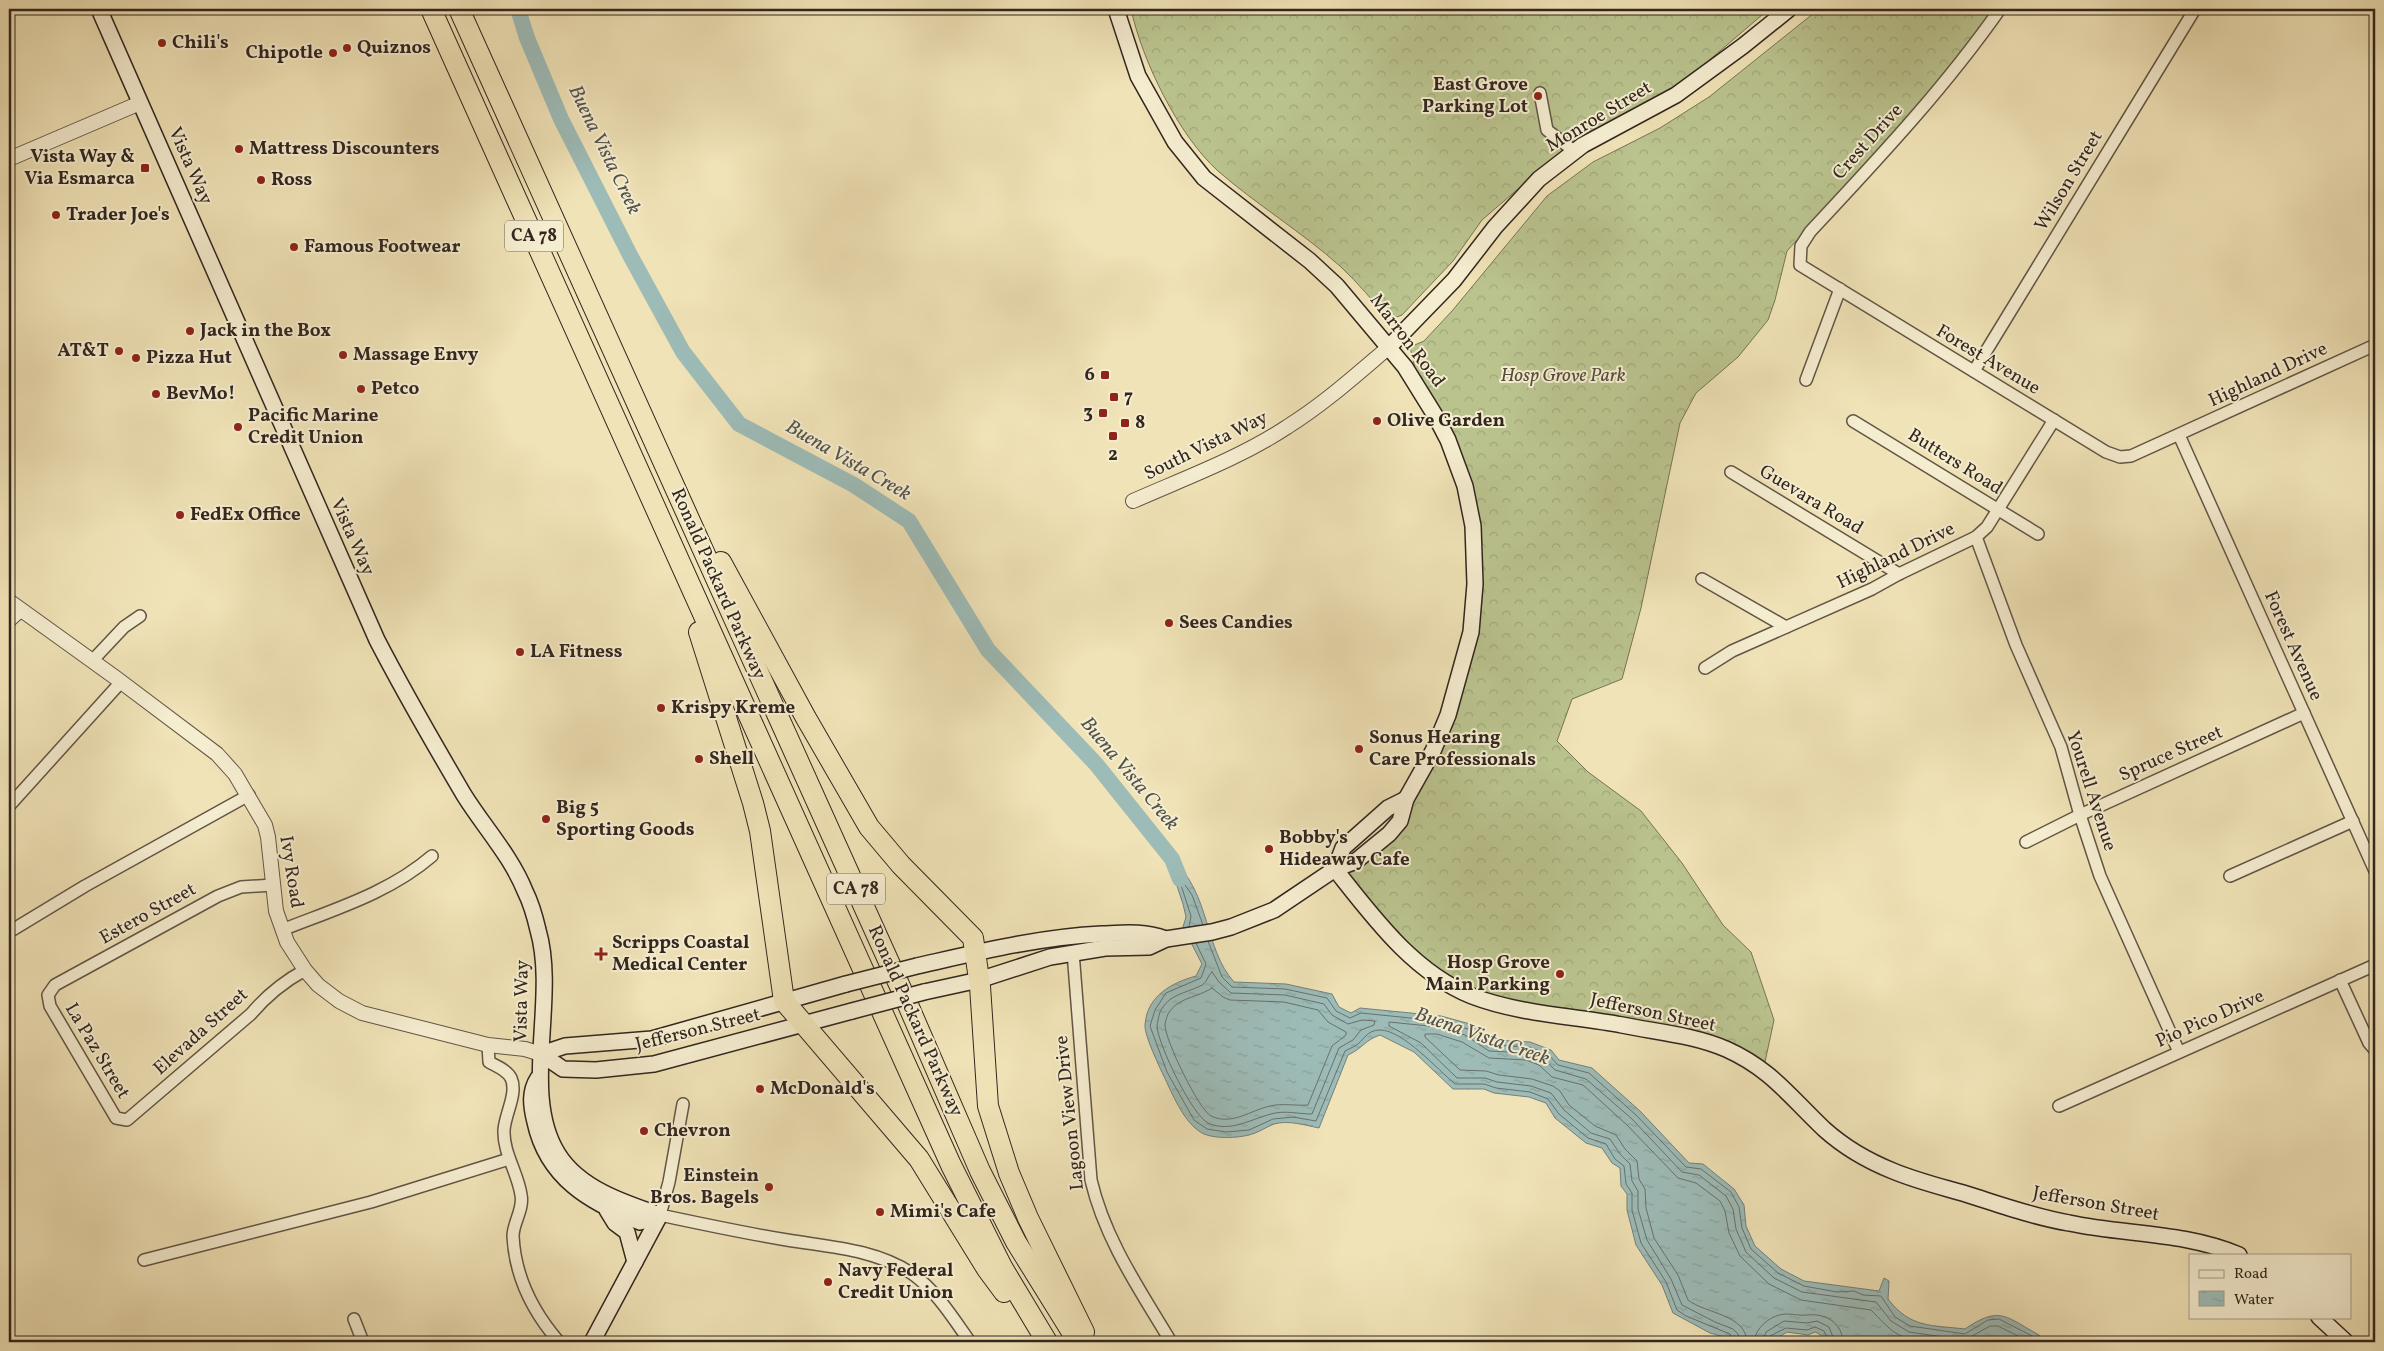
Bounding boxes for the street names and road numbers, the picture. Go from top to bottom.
street label: Monroe Street [1541,75,1657,159]
street label: Crest Drive [1827,98,1909,186]
street label: Vista Way [161,123,219,209]
street label: Wilson Street [2029,126,2109,236]
road number: CA 78 [505,220,563,252]
street label: Marron Road [1363,289,1451,393]
street label: Forest Avenue [1931,319,2045,401]
street label: Highland Drive [2204,336,2332,414]
street label: South Vista Way [1140,405,1272,487]
street label: Butters Road [1903,423,2007,501]
street label: Guevara Road [1754,459,1868,541]
street label: Ronald Packard Parkway [664,484,772,684]
street label: Vista Way [323,494,381,580]
street label: Highland Drive [1833,516,1959,596]
street label: Forest Avenue [2257,587,2329,705]
street label: Spruce Street [2115,719,2227,788]
street label: Yourell Avenue [2059,727,2123,855]
street label: Ivy Road [272,834,310,910]
road number: CA 78 [827,874,885,904]
street label: Estero Street [95,877,201,951]
street label: Ronald Packard Parkway [861,921,969,1121]
street label: Vista Way [508,960,536,1042]
street label: Elevada Street [148,982,254,1082]
street label: Pio Pico Drive [2152,983,2268,1055]
street label: Jefferson Street [1588,987,1719,1039]
street label: La Paz Street [58,998,136,1104]
street label: Jefferson Street [633,1002,764,1058]
street label: Lagoon View Drive [1049,1034,1091,1192]
street label: Jefferson Street [2031,1180,2162,1228]

